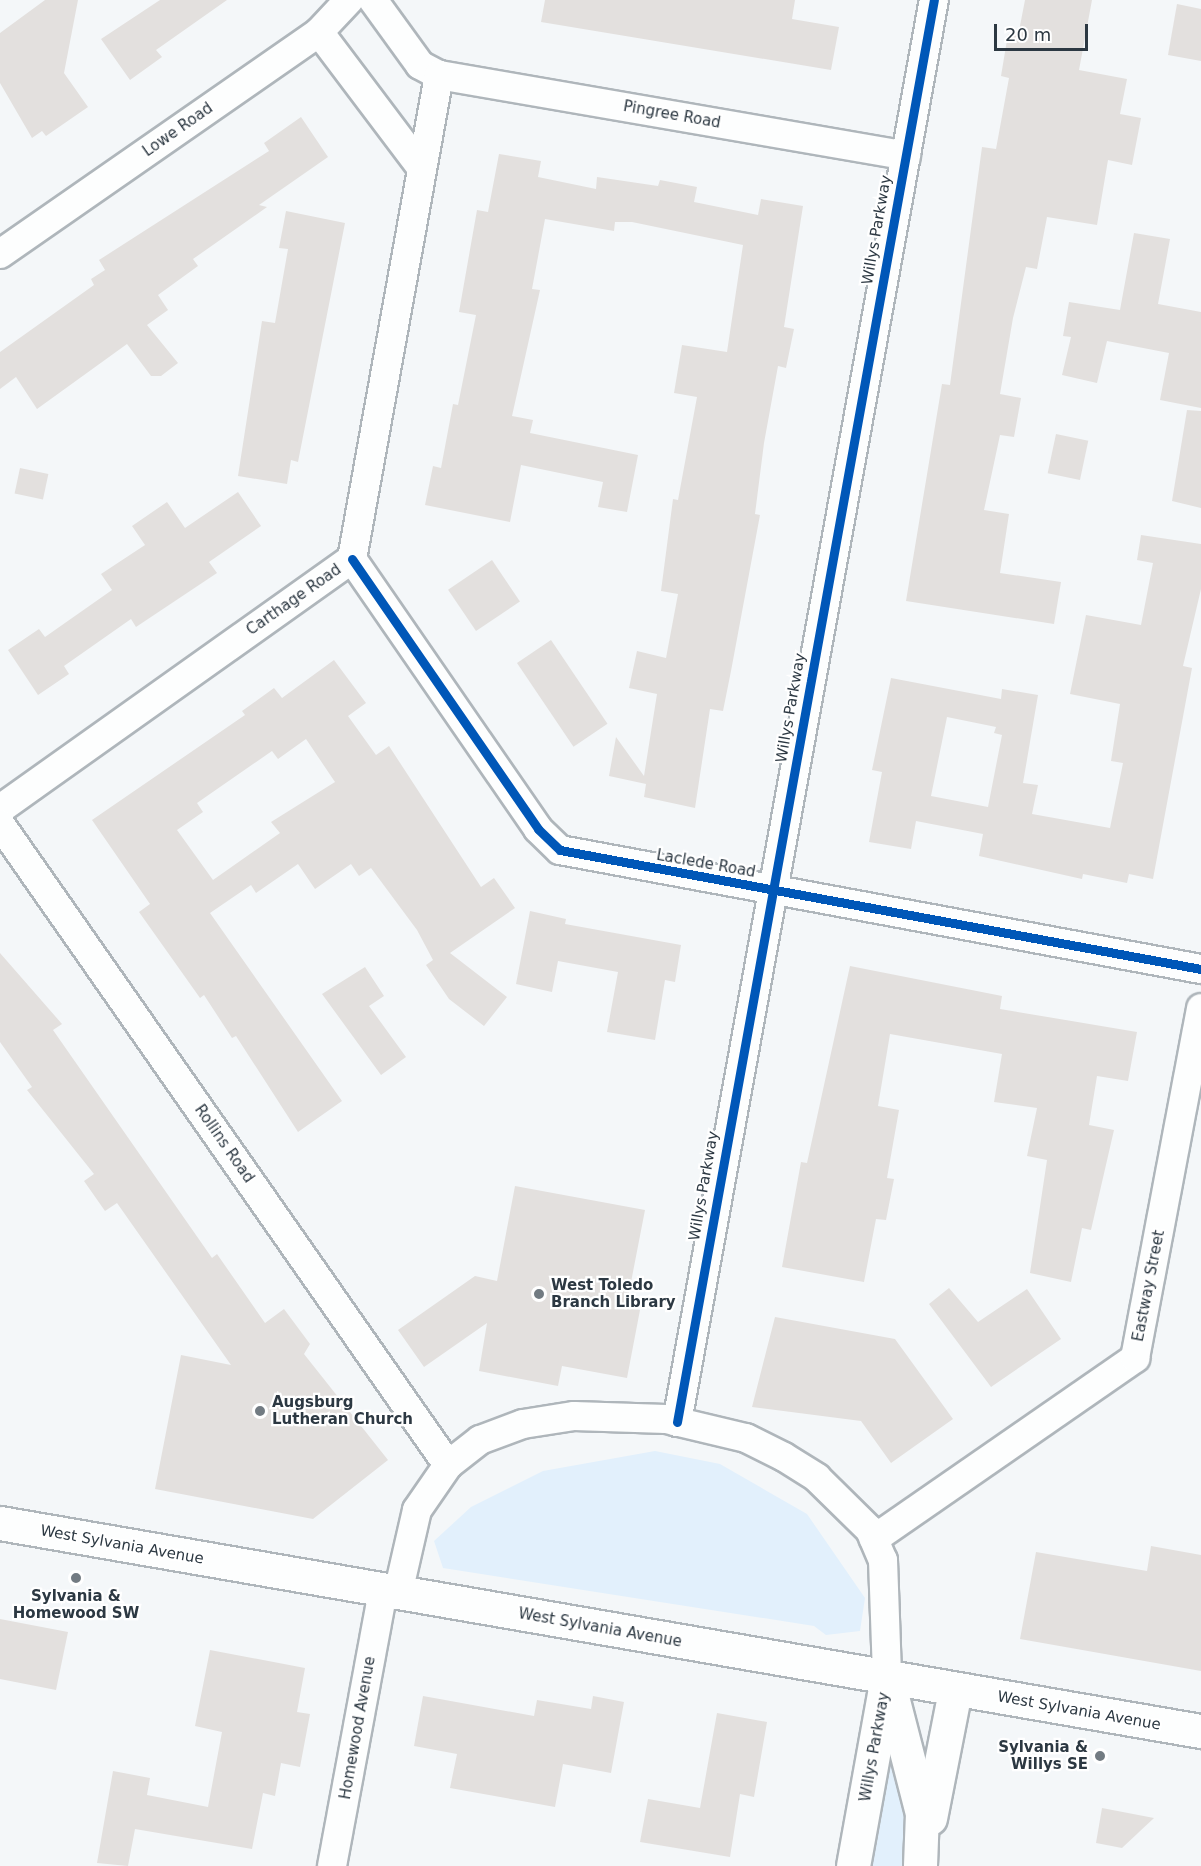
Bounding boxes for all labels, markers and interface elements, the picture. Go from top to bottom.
scale bar [997,12,1092,50]
text: 20 m [1005,24,1051,45]
street label: Pingree Road [622,98,722,132]
street label: Lowe Road [140,99,216,161]
street label: Willys Parkway [858,174,896,286]
street label: Carthage Road [243,561,345,639]
street label: Willys Parkway [772,652,810,764]
street label: Laclede Road [655,846,757,882]
street label: Rollins Road [190,1102,258,1186]
street label: Willys Parkway [685,1130,723,1242]
street label: Eastway Street [1129,1229,1169,1343]
place label: West Toledo Branch Library [551,1276,676,1311]
marker: West Toledo Branch Library [532,1287,546,1301]
place label: Augsburg Lutheran Church [272,1393,413,1428]
marker: Augsburg Lutheran Church [253,1404,267,1418]
street label: West Sylvania Avenue [39,1522,205,1568]
marker: Sylvania & Homewood SW [69,1571,83,1585]
place label: Sylvania & Homewood SW [13,1587,139,1622]
street label: West Sylvania Avenue [517,1605,683,1651]
street label: Homewood Avenue [337,1655,379,1801]
street label: West Sylvania Avenue [996,1688,1162,1734]
street label: Willys Parkway [856,1691,894,1803]
place label: Sylvania & Willys SE [998,1738,1088,1773]
marker: Sylvania & Willys SE [1093,1749,1107,1763]

